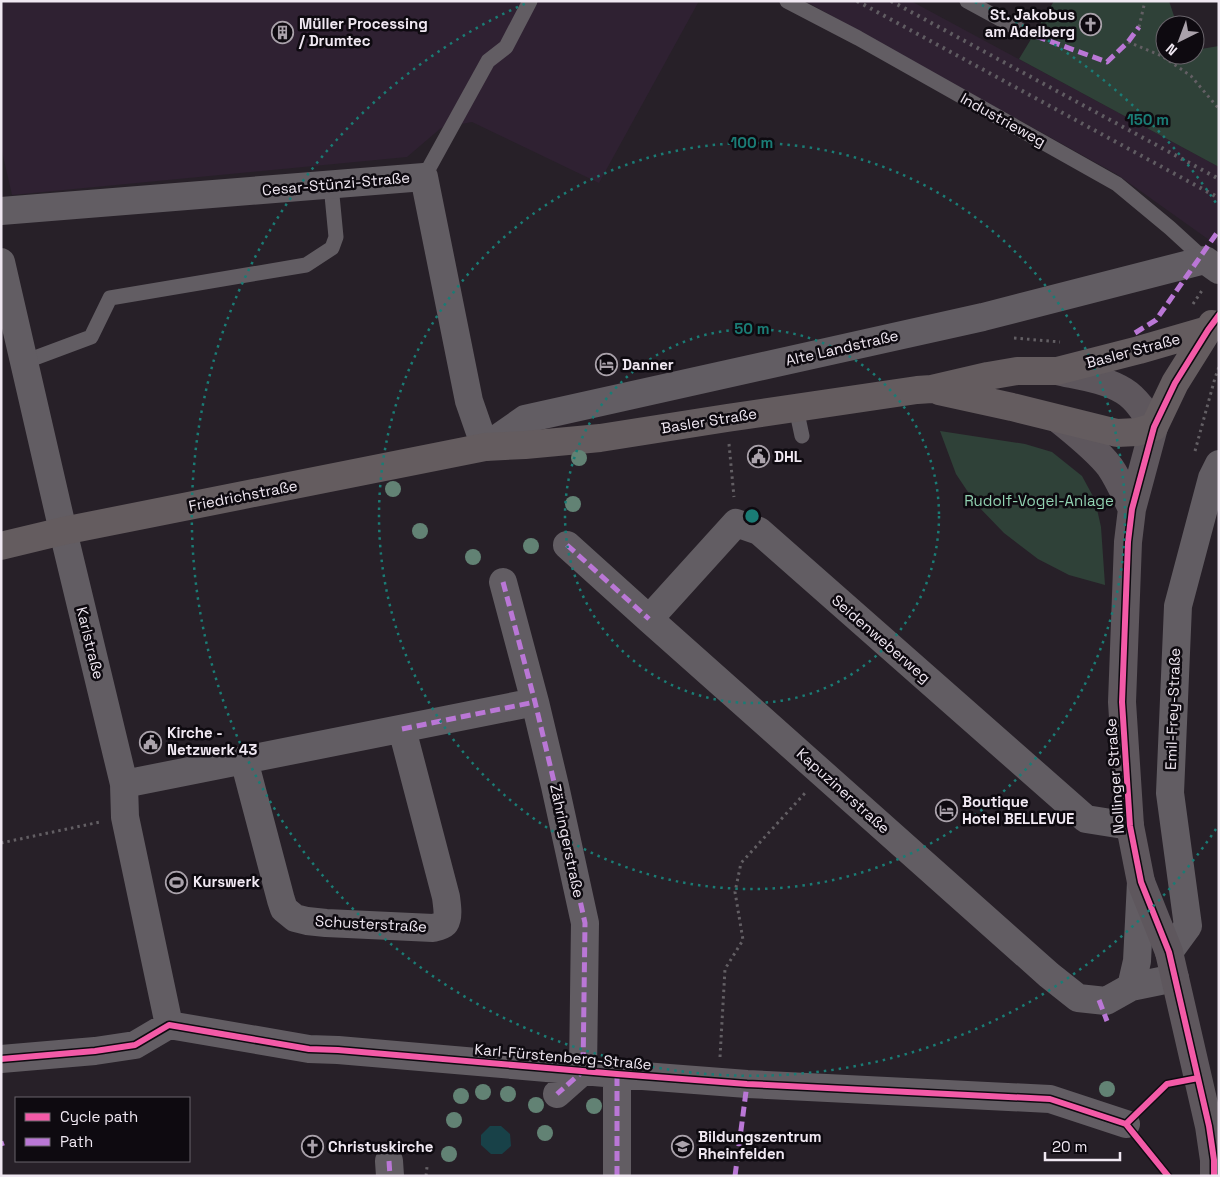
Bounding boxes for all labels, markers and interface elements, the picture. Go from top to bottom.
place label: St. Jakobus am Adelberg [985,5,1075,41]
church icon: St. Jakobus am Adelberg [1079,12,1103,36]
place label: Müller Processing / Drumtec [298,14,428,50]
north arrow [1155,15,1205,65]
building icon: Müller Processing / Drumtec [271,21,295,45]
text: N [1162,40,1181,59]
street label: Industrieweg [957,88,1049,151]
text: 150 m [1127,110,1169,129]
text: 100 m [731,133,773,152]
street label: Cesar-Stünzi-Straße [261,168,411,199]
text: 50 m [734,319,770,338]
street label: Alte Landstraße [784,325,900,370]
street label: Basler Straße [1084,329,1182,372]
hotel icon: Danner [594,353,618,377]
place label: Danner [622,355,674,374]
street label: Basler Straße [660,404,758,437]
public building icon: DHL [746,445,770,469]
place label: DHL [774,447,802,466]
street label: Friedrichstraße [187,476,299,515]
park label: Rudolf-Vogel-Anlage [964,491,1114,510]
centre of rings [743,507,761,525]
street label: Seidenweberweg [828,591,935,687]
street label: Karlstraße [72,605,109,681]
street label: Emil-Frey-Straße [1161,647,1184,770]
street label: Nollinger Straße [1101,717,1128,835]
place label: Kirche - Netzwerk 43 [167,723,257,759]
public building icon: Kirche - Netzwerk 43 [139,730,163,754]
street label: Kapuzinerstraße [793,744,894,837]
street label: Zähringerstraße [546,782,589,900]
place label: Boutique Hotel BELLEVUE [962,792,1074,828]
hotel icon: Boutique Hotel BELLEVUE [934,799,958,823]
sports icon: Kurswerk [165,870,189,894]
place label: Kurswerk [193,872,260,891]
street label: Schusterstraße [315,911,428,936]
street label: Karl-Fürstenberg-Straße [474,1039,653,1074]
legend [15,1097,190,1162]
text: Cycle path [60,1107,138,1126]
place label: Bildungszentrum Rheinfelden [698,1127,822,1163]
scale bar [1045,1130,1120,1162]
text: Path [60,1132,93,1151]
school or university icon: Bildungszentrum Rheinfelden [670,1134,694,1158]
church icon: Christuskirche [300,1135,324,1159]
place label: Christuskirche [328,1137,434,1156]
text: 20 m [1052,1137,1087,1156]

